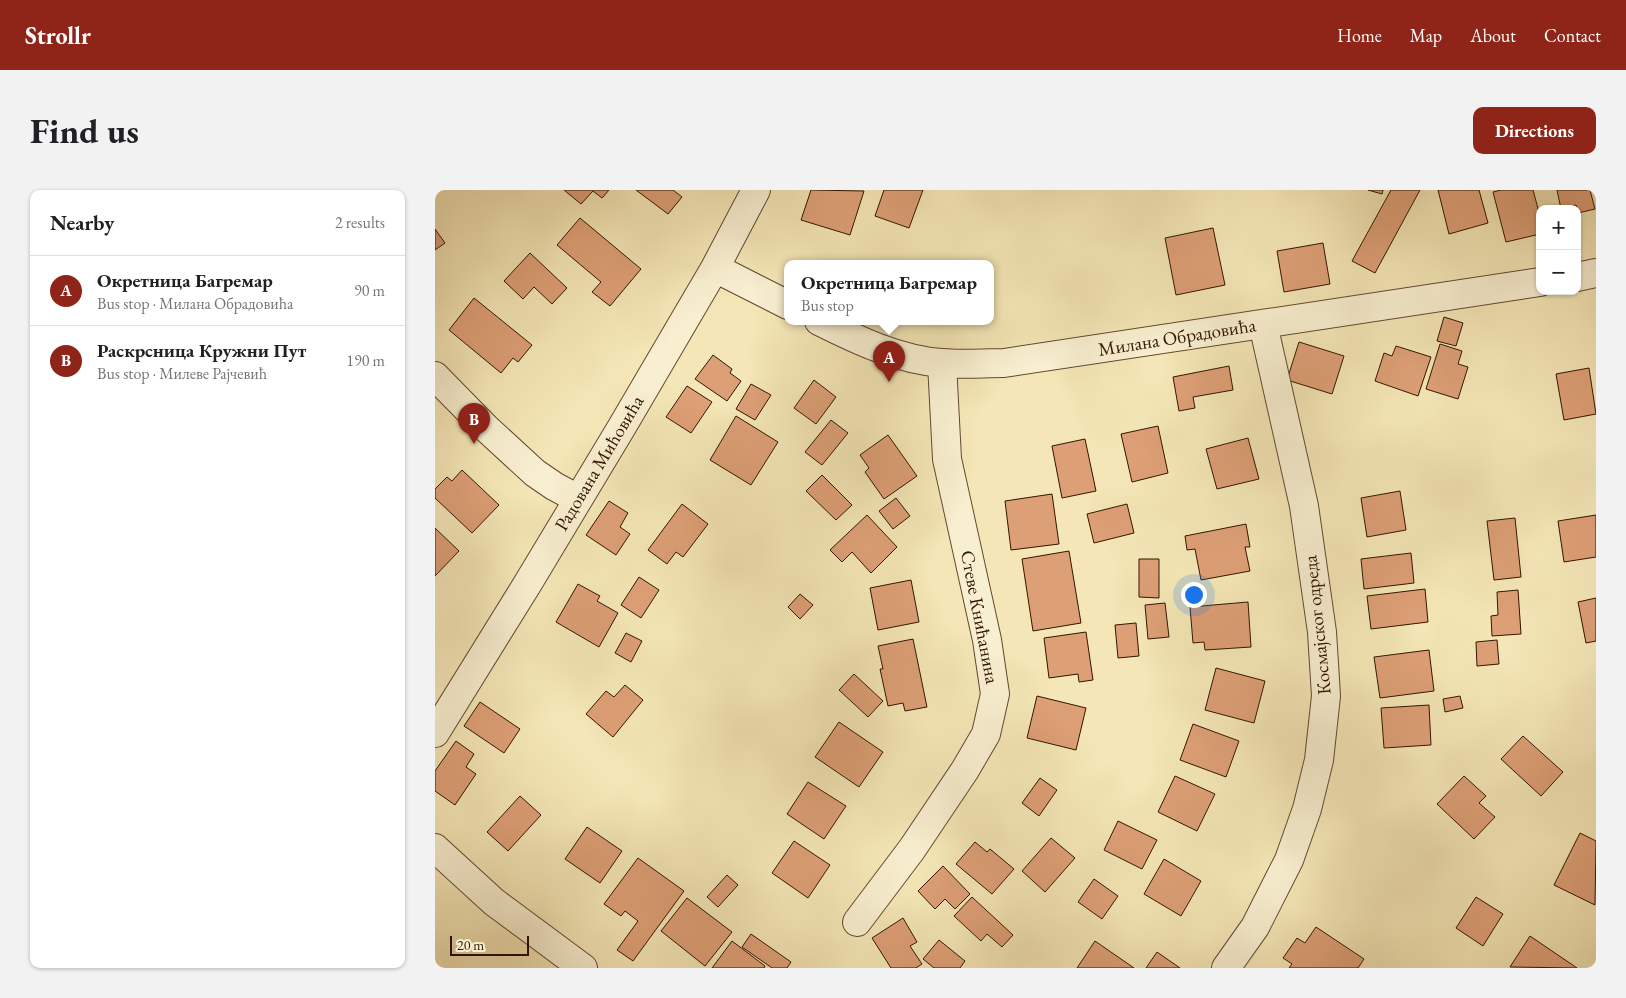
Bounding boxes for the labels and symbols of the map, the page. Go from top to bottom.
street label: Милана Обрадовића [1096,312,1258,362]
pin: A [873,341,905,382]
street label: Радована Мићовића [549,390,650,535]
pin: B [458,403,490,444]
street label: Стеве Книћанина [955,548,1005,686]
street label: Космајског одреда [1297,554,1337,696]
your location [1181,582,1207,608]
scale bar [450,933,529,956]

